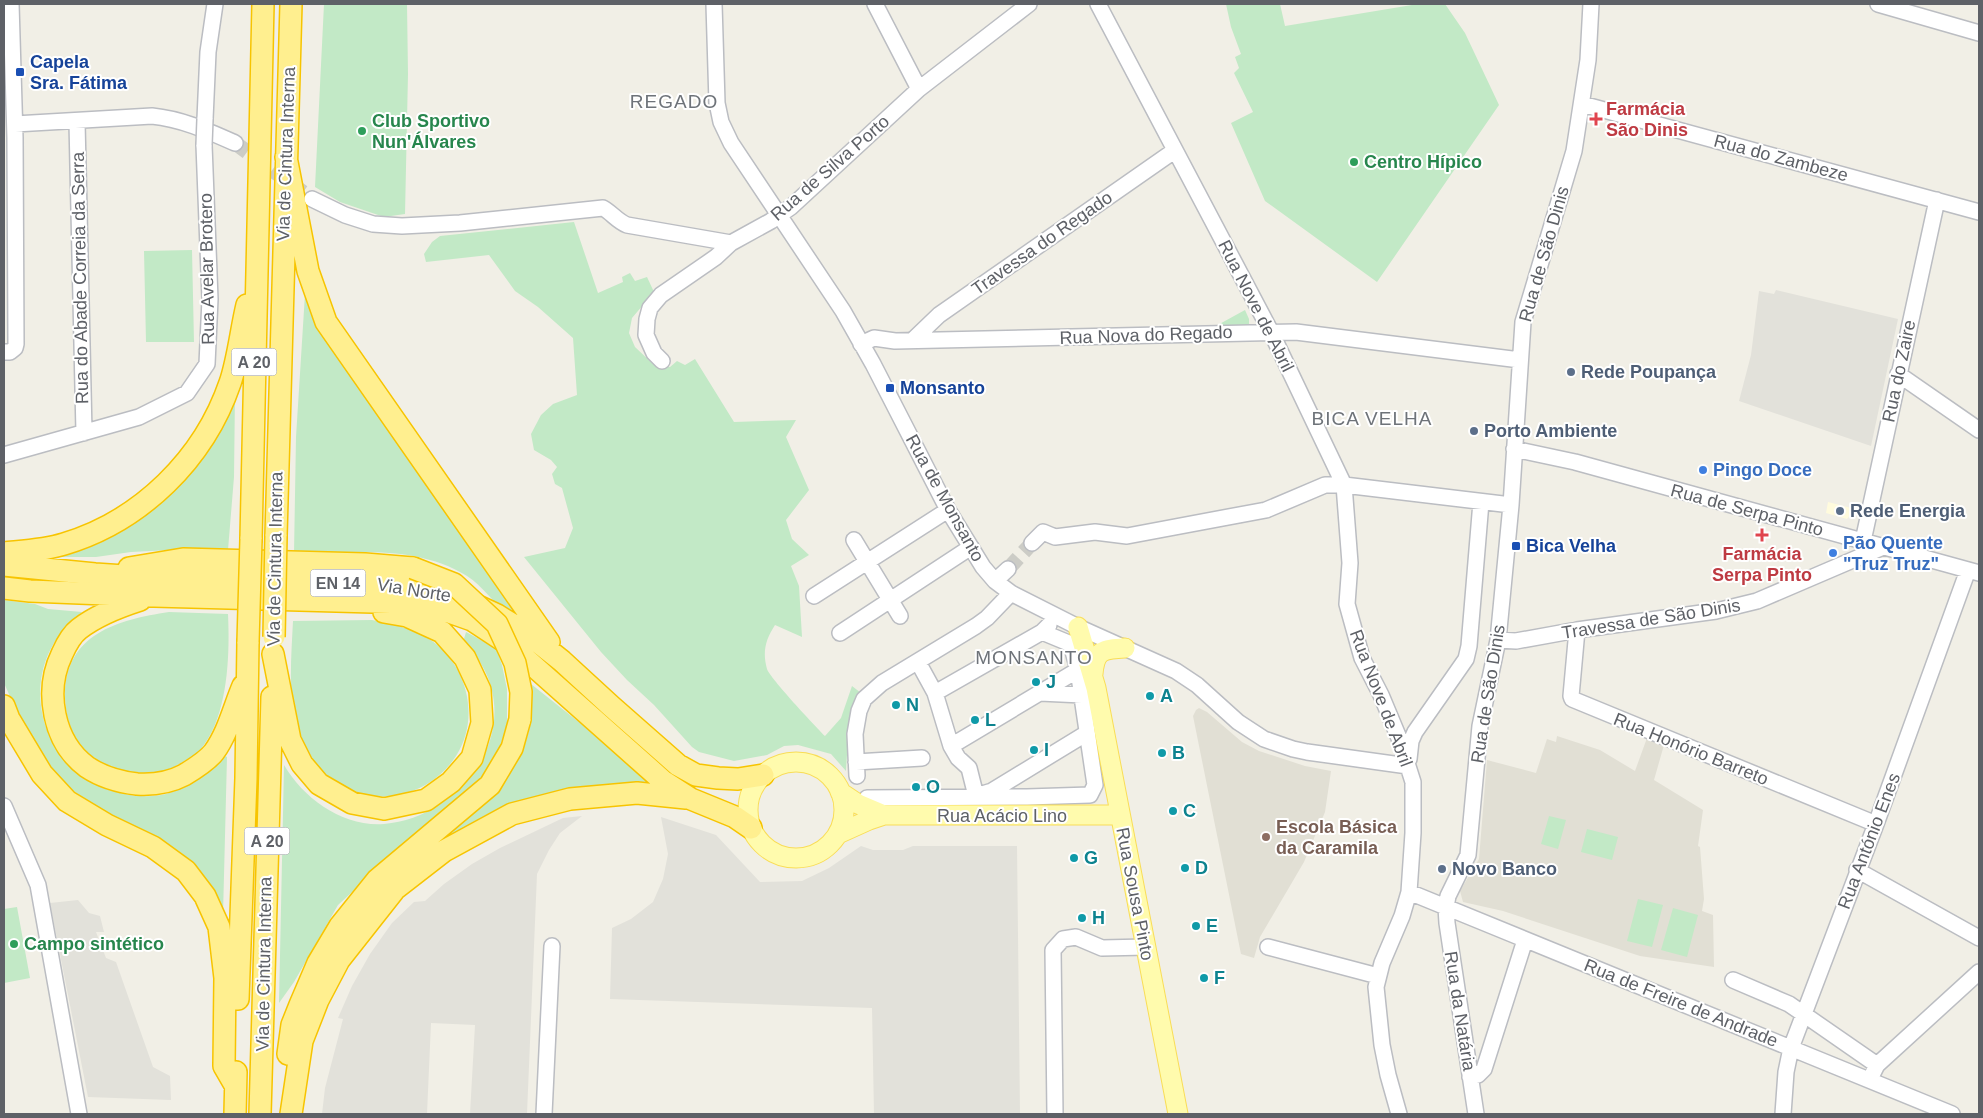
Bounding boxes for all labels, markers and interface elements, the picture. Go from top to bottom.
place label: Capela Sra. Fátima [30,52,128,93]
street label: Via de Cintura Interna [273,65,299,242]
marker: Capela Sra. Fátima [14,66,26,78]
district label: REGADO [630,91,718,112]
place label: Farmácia São Dinis [1606,99,1688,140]
place label: Club Sportivo Nun'Álvares [372,111,490,152]
street label: Rua de Silva Porto [767,111,893,225]
marker: Farmácia São Dinis [1590,113,1602,125]
marker: Club Sportivo Nun'Álvares [356,125,368,137]
street label: Rua do Zambeze [1712,130,1850,186]
street label: Rua do Abade Correia da Serra [68,151,92,404]
place label: Centro Hípico [1364,152,1482,172]
marker: Centro Hípico [1348,156,1360,168]
street label: Rua de São Dinis [1515,184,1573,324]
street label: Travessa do Regado [968,187,1116,299]
street label: Rua Avelar Brotero [196,193,218,345]
street label: Rua Nove de Abril [1214,237,1298,375]
street label: Rua do Zaire [1878,318,1920,424]
street label: Rua Nova do Regado [1059,322,1233,348]
road number: A 20 [232,348,276,376]
place label: Rede Poupança [1581,362,1717,382]
marker: Rede Poupança [1565,366,1577,378]
place label: Monsanto [900,378,985,398]
marker: Monsanto [884,382,896,394]
district label: BICA VELHA [1312,408,1432,429]
place label: Porto Ambiente [1484,421,1617,441]
marker: Porto Ambiente [1468,425,1480,437]
street label: Rua de Monsanto [902,431,988,565]
place label: Pingo Doce [1713,460,1812,480]
marker: Pingo Doce [1697,464,1709,476]
street label: Via de Cintura Interna [263,470,287,647]
street label: Rua de Serpa Pinto [1669,480,1825,540]
place label: Rede Energia [1850,501,1966,521]
marker: Rede Energia [1834,505,1846,517]
marker: Farmácia Serpa Pinto [1756,529,1768,541]
place label: Pão Quente "Truz Truz" [1843,533,1943,574]
place label: Bica Velha [1526,536,1617,556]
marker: Bica Velha [1510,540,1522,552]
place label: Farmácia Serpa Pinto [1712,544,1812,585]
marker: Pão Quente "Truz Truz" [1827,547,1839,559]
road number: EN 14 [310,570,366,596]
street label: Via Norte [376,574,452,606]
street label: Travessa de São Dinis [1560,595,1742,643]
street label: Rua de São Dinis [1467,623,1509,765]
street label: Rua Nove de Abril [1346,627,1416,769]
district label: MONSANTO [975,647,1093,668]
place label: J [1046,672,1056,692]
marker: J [1030,676,1042,688]
place label: A [1160,686,1173,706]
marker: A [1144,690,1156,702]
place label: N [906,695,919,715]
marker: N [890,699,902,711]
street label: Rua Honório Barreto [1611,709,1771,789]
place label: L [985,710,996,730]
marker: L [969,714,981,726]
place label: I [1044,740,1049,760]
place label: B [1172,743,1185,763]
marker: I [1028,744,1040,756]
marker: B [1156,747,1168,759]
street label: Rua António Enes [1834,770,1904,912]
place label: O [926,777,940,797]
marker: O [910,781,922,793]
place label: C [1183,801,1196,821]
marker: C [1167,805,1179,817]
street label: Rua Acácio Lino [937,806,1067,826]
place label: Escola Básica da Caramila [1276,817,1398,858]
street label: Rua Sousa Pinto [1112,826,1158,962]
road number: A 20 [244,828,290,854]
marker: Escola Básica da Caramila [1260,831,1272,843]
place label: G [1084,848,1098,868]
marker: G [1068,852,1080,864]
place label: D [1195,858,1208,878]
place label: Novo Banco [1452,859,1557,879]
marker: D [1179,862,1191,874]
marker: Novo Banco [1436,863,1448,875]
street label: Via de Cintura Interna [252,875,276,1052]
place label: H [1092,908,1105,928]
marker: H [1076,912,1088,924]
place label: E [1206,916,1218,936]
marker: E [1190,920,1202,932]
place label: Campo sintético [24,934,164,954]
marker: Campo sintético [8,938,20,950]
street label: Rua da Natária [1441,950,1480,1073]
street label: Rua de Freire de Andrade [1581,955,1781,1051]
place label: F [1214,968,1225,988]
marker: F [1198,972,1210,984]

